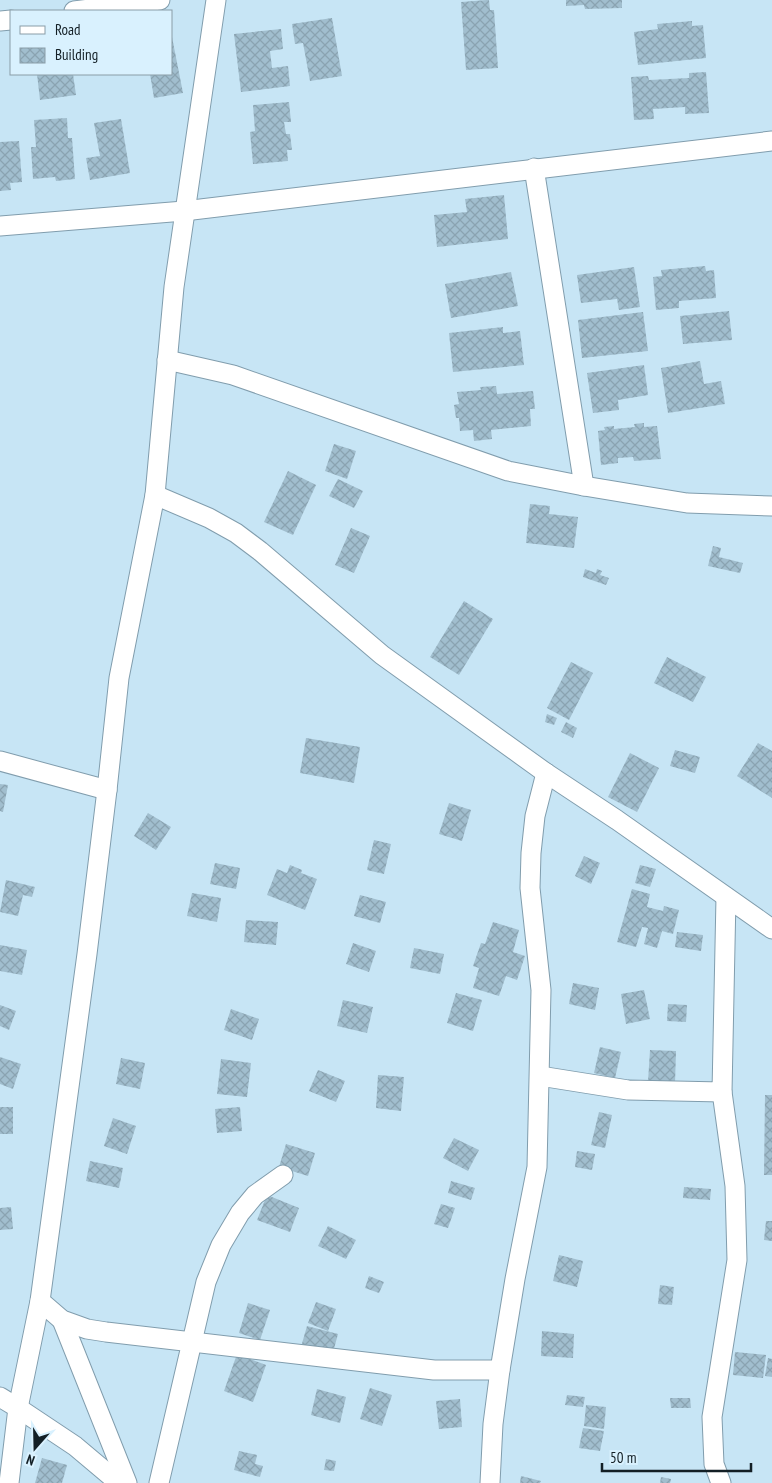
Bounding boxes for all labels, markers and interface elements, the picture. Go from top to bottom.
legend [10,10,172,75]
text: Road [55,20,81,39]
text: Building [55,45,98,64]
north arrow [10,1423,60,1473]
scale bar [602,1440,751,1472]
text: 50 m [610,1448,636,1467]
text: N [24,1450,37,1470]

